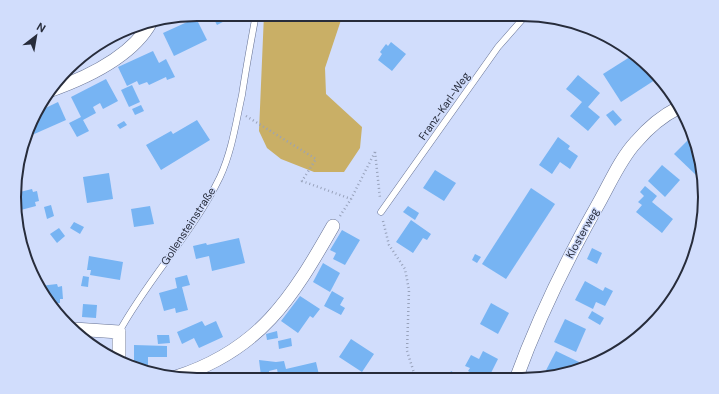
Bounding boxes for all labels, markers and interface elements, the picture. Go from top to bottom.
north arrow [16,16,56,56]
text: N [34,19,48,35]
street label: Franz-Karl-Weg [415,69,473,143]
street label: Gollensteinstraße [158,184,218,268]
street label: Klosterweg [562,205,602,261]

